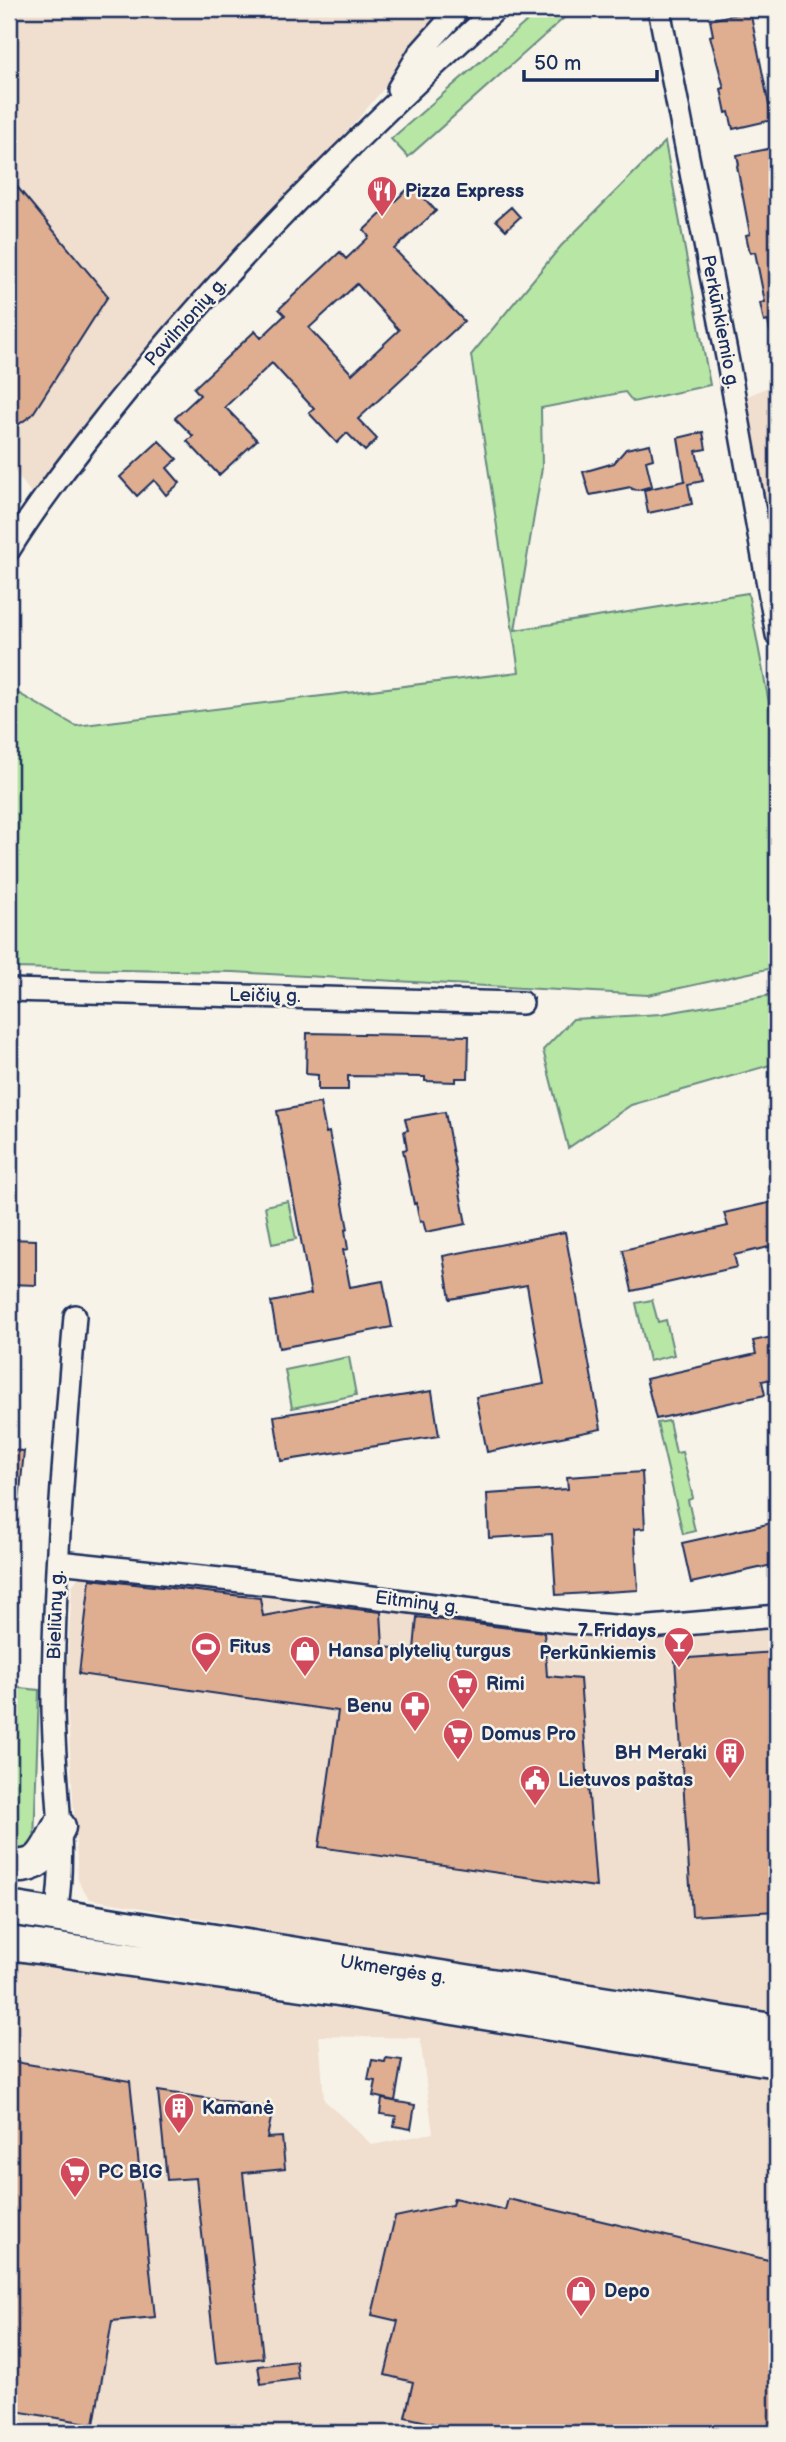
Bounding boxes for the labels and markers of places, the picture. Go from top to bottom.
restaurant icon: Pizza Express [365,174,399,218]
place label: Pizza Express [405,180,524,203]
place label: 7 Fridays Perkūnkiemis [539,1620,656,1665]
bar icon: 7 Fridays Perkūnkiemis [662,1625,696,1669]
sports icon: Fitus [189,1630,223,1674]
shop icon: Hansa plytelių turgus [288,1634,322,1678]
place label: Fitus [229,1636,271,1659]
place label: Hansa plytelių turgus [328,1640,511,1663]
supermarket icon: Rimi [446,1667,480,1711]
place label: Rimi [486,1673,525,1696]
pharmacy icon: Benu [398,1689,432,1733]
place label: Benu [346,1695,392,1718]
supermarket icon: Domus Pro [441,1717,475,1761]
place label: Domus Pro [481,1723,576,1746]
building icon: BH Meraki [713,1736,747,1780]
place label: BH Meraki [614,1742,707,1765]
public building icon: Lietuvos paštas [518,1763,552,1807]
place label: Lietuvos paštas [558,1769,693,1792]
building icon: Kamanė [162,2091,196,2135]
place label: Kamanė [202,2097,274,2120]
supermarket icon: PC BIG [58,2155,92,2199]
place label: PC BIG [98,2161,162,2184]
shop icon: Depo [564,2274,598,2318]
place label: Depo [604,2280,650,2303]

